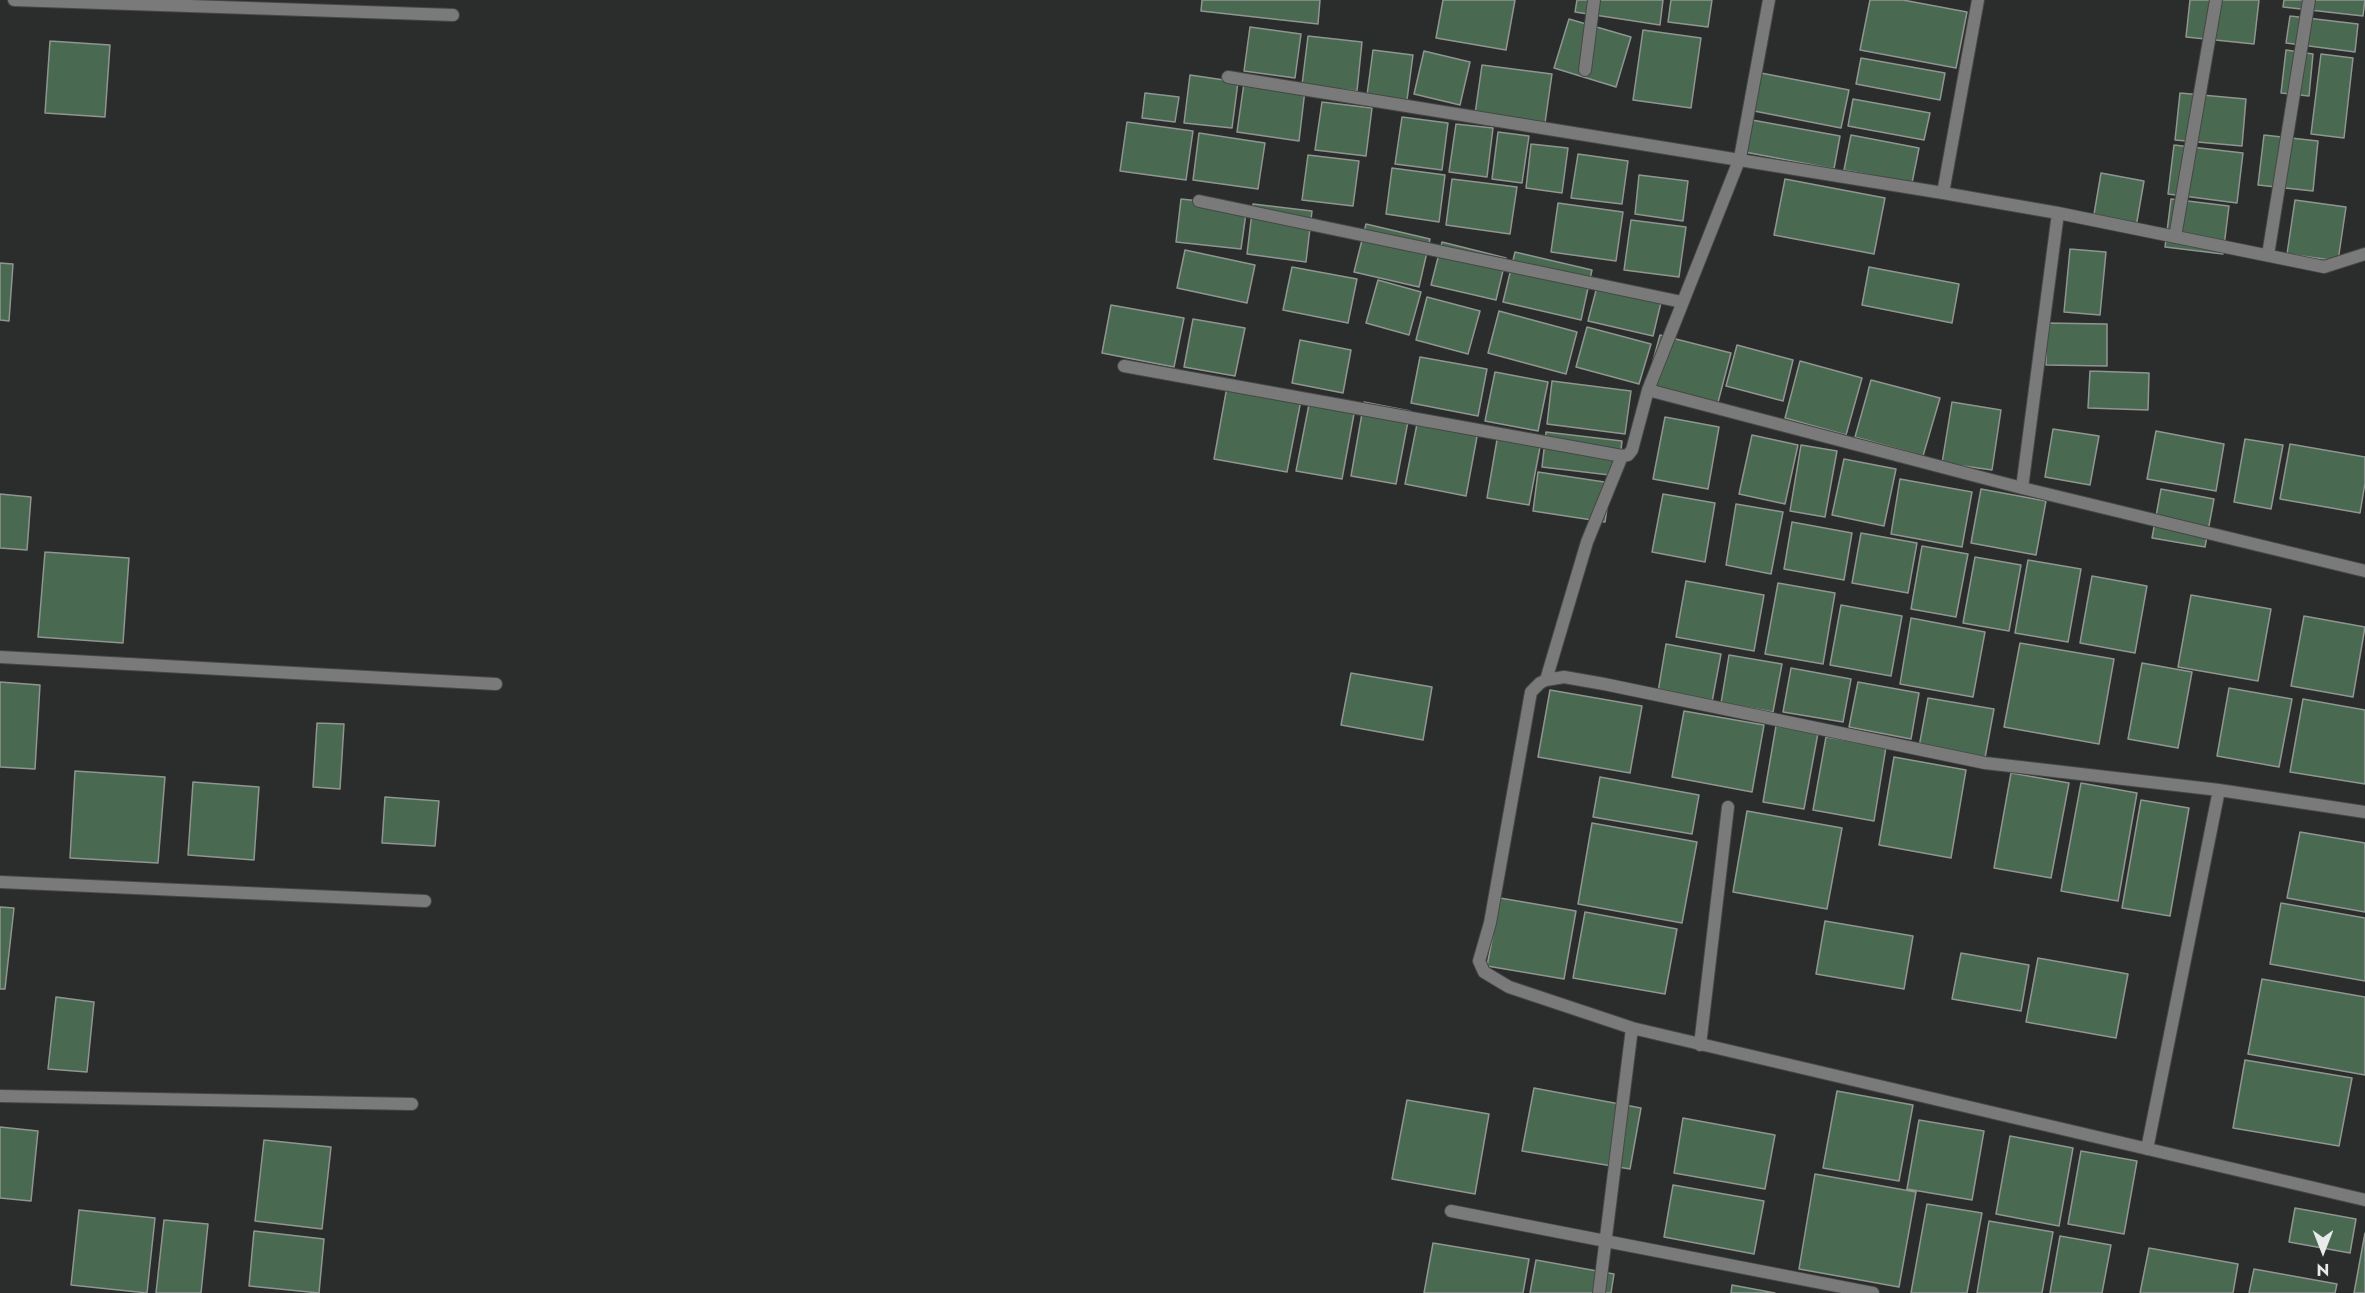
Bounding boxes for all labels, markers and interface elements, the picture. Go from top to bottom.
north arrow [2293,1221,2353,1281]
text: N [2317,1258,2329,1281]

